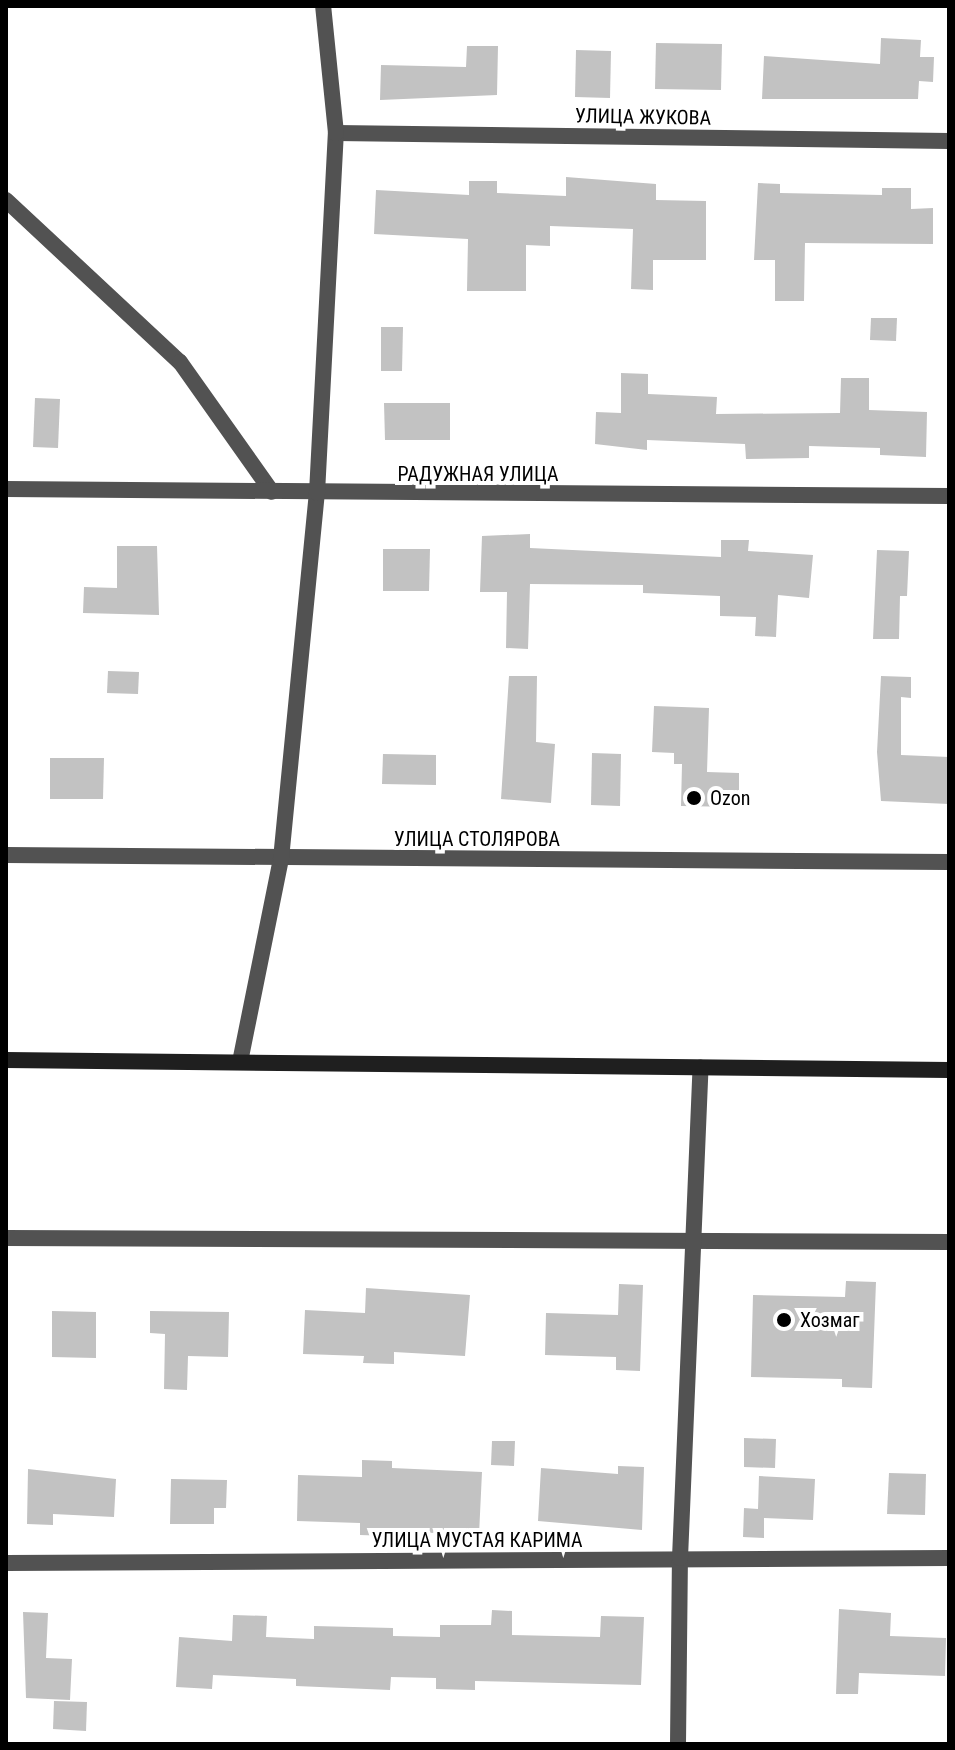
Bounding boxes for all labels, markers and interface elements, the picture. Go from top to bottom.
street label: УЛИЦА ЖУКОВА [575,104,711,130]
street label: РАДУЖНАЯ УЛИЦА [397,462,559,486]
place label: Ozon [710,786,750,810]
marker: Ozon [685,789,703,807]
street label: УЛИЦА СТОЛЯРОВА [394,827,560,851]
place label: Хозмаг [800,1308,860,1332]
marker: Хозмаг [775,1311,793,1329]
street label: УЛИЦА МУСТАЯ КАРИМА [371,1528,583,1552]

